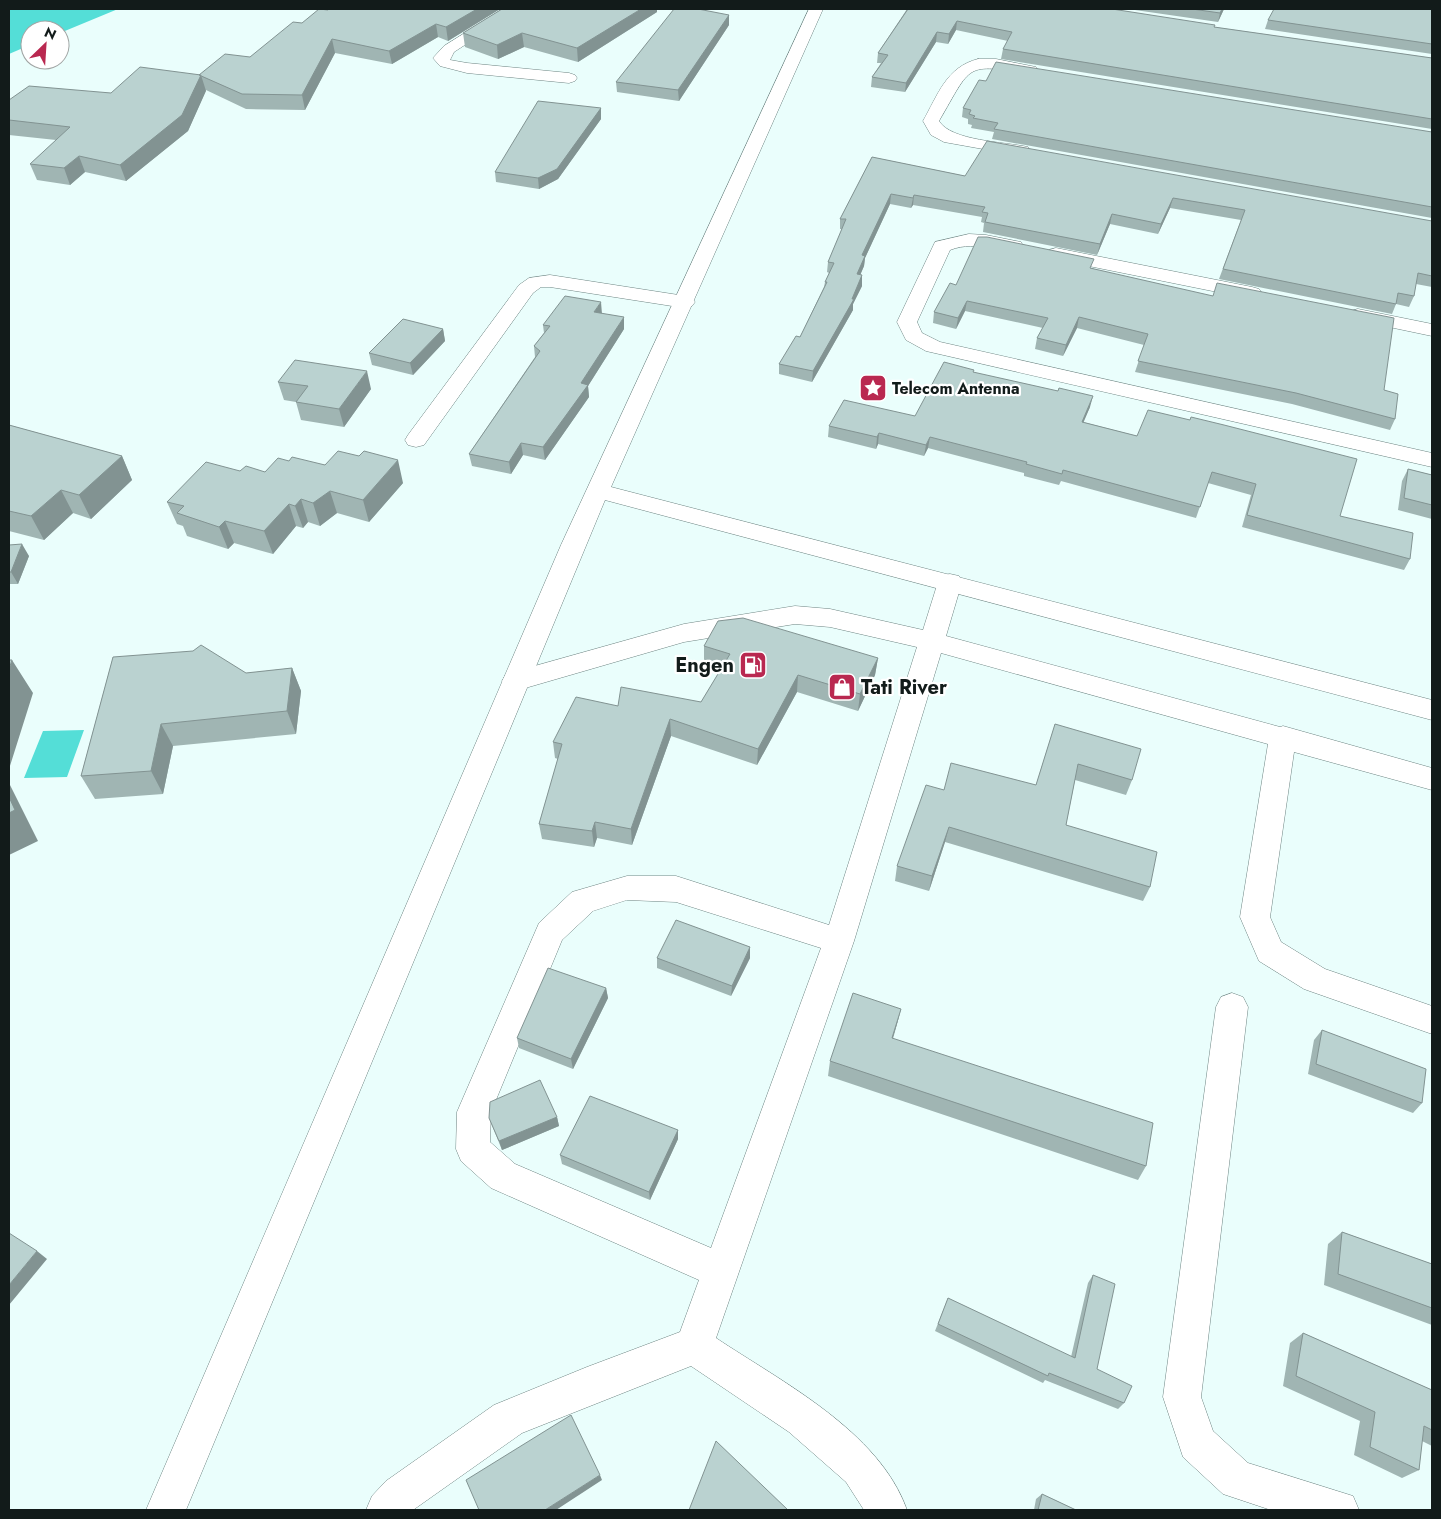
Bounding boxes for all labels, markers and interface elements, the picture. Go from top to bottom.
north arrow [20,20,70,70]
text: N [41,22,60,45]
place icon: Telecom Antenna [858,373,888,403]
place label: Telecom Antenna [892,377,1020,400]
fuel station icon: Engen [738,650,768,680]
place label: Engen [675,651,734,680]
shop icon: Tati River [827,672,857,702]
place label: Tati River [861,673,948,702]

